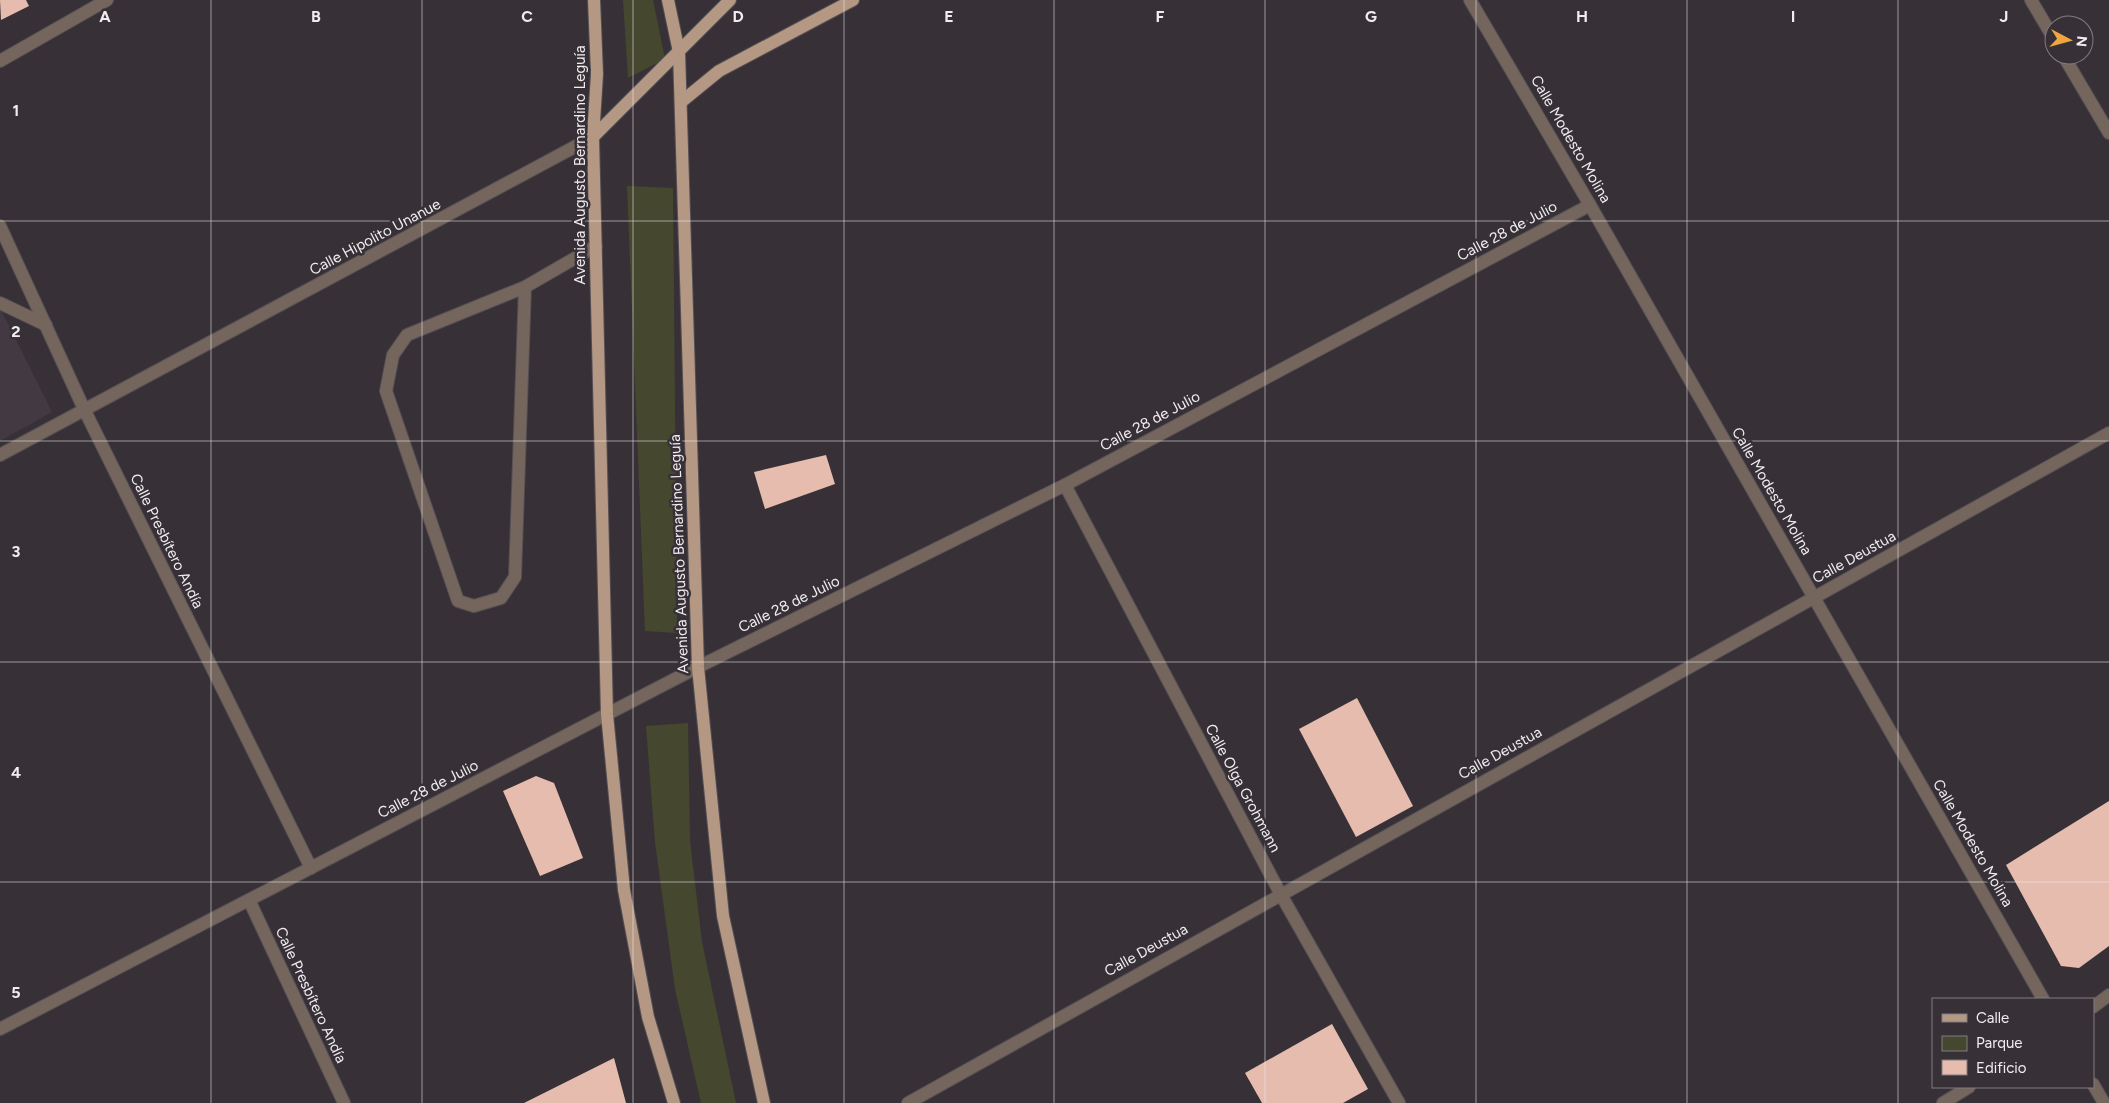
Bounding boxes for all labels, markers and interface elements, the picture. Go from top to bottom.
text: A [99,7,111,26]
text: B [311,7,321,26]
text: C [521,7,533,26]
text: D [732,7,744,26]
text: E [944,7,954,26]
text: F [1156,7,1165,26]
text: G [1365,7,1377,26]
text: H [1576,7,1588,26]
text: I [1791,7,1795,26]
text: J [2000,7,2008,26]
north arrow [2044,15,2094,65]
text: N [2072,35,2090,48]
street label: Avenida Augusto Bernardino Leguía [571,45,589,285]
street label: Calle Modesto Molina [1527,72,1615,206]
text: 1 [13,101,19,120]
street label: Calle Hipolito Unanue [306,195,444,279]
street label: Calle 28 de Julio [1454,197,1560,265]
text: 2 [11,322,21,341]
street label: Calle 28 de Julio [1097,387,1203,455]
street label: Calle Modesto Molina [1728,424,1816,558]
street label: Avenida Augusto Bernardino Leguía [666,434,692,674]
street label: Calle Presbítero Andía [127,471,207,611]
street label: Calle Deustua [1809,527,1899,587]
text: 3 [12,542,21,561]
street label: Calle 28 de Julio [735,572,843,636]
street label: Calle Olga Grohmann [1202,721,1284,855]
street label: Calle Deustua [1455,723,1545,783]
street label: Calle 28 de Julio [375,756,482,822]
text: 4 [11,763,21,782]
street label: Calle Modesto Molina [1929,776,2017,910]
street label: Calle Deustua [1101,920,1191,980]
street label: Calle Presbítero Andía [272,924,350,1066]
text: 5 [11,983,21,1002]
legend [1932,998,2094,1088]
text: Calle [1976,1009,2009,1027]
text: Parque [1976,1034,2023,1052]
text: Edificio [1976,1059,2027,1077]

